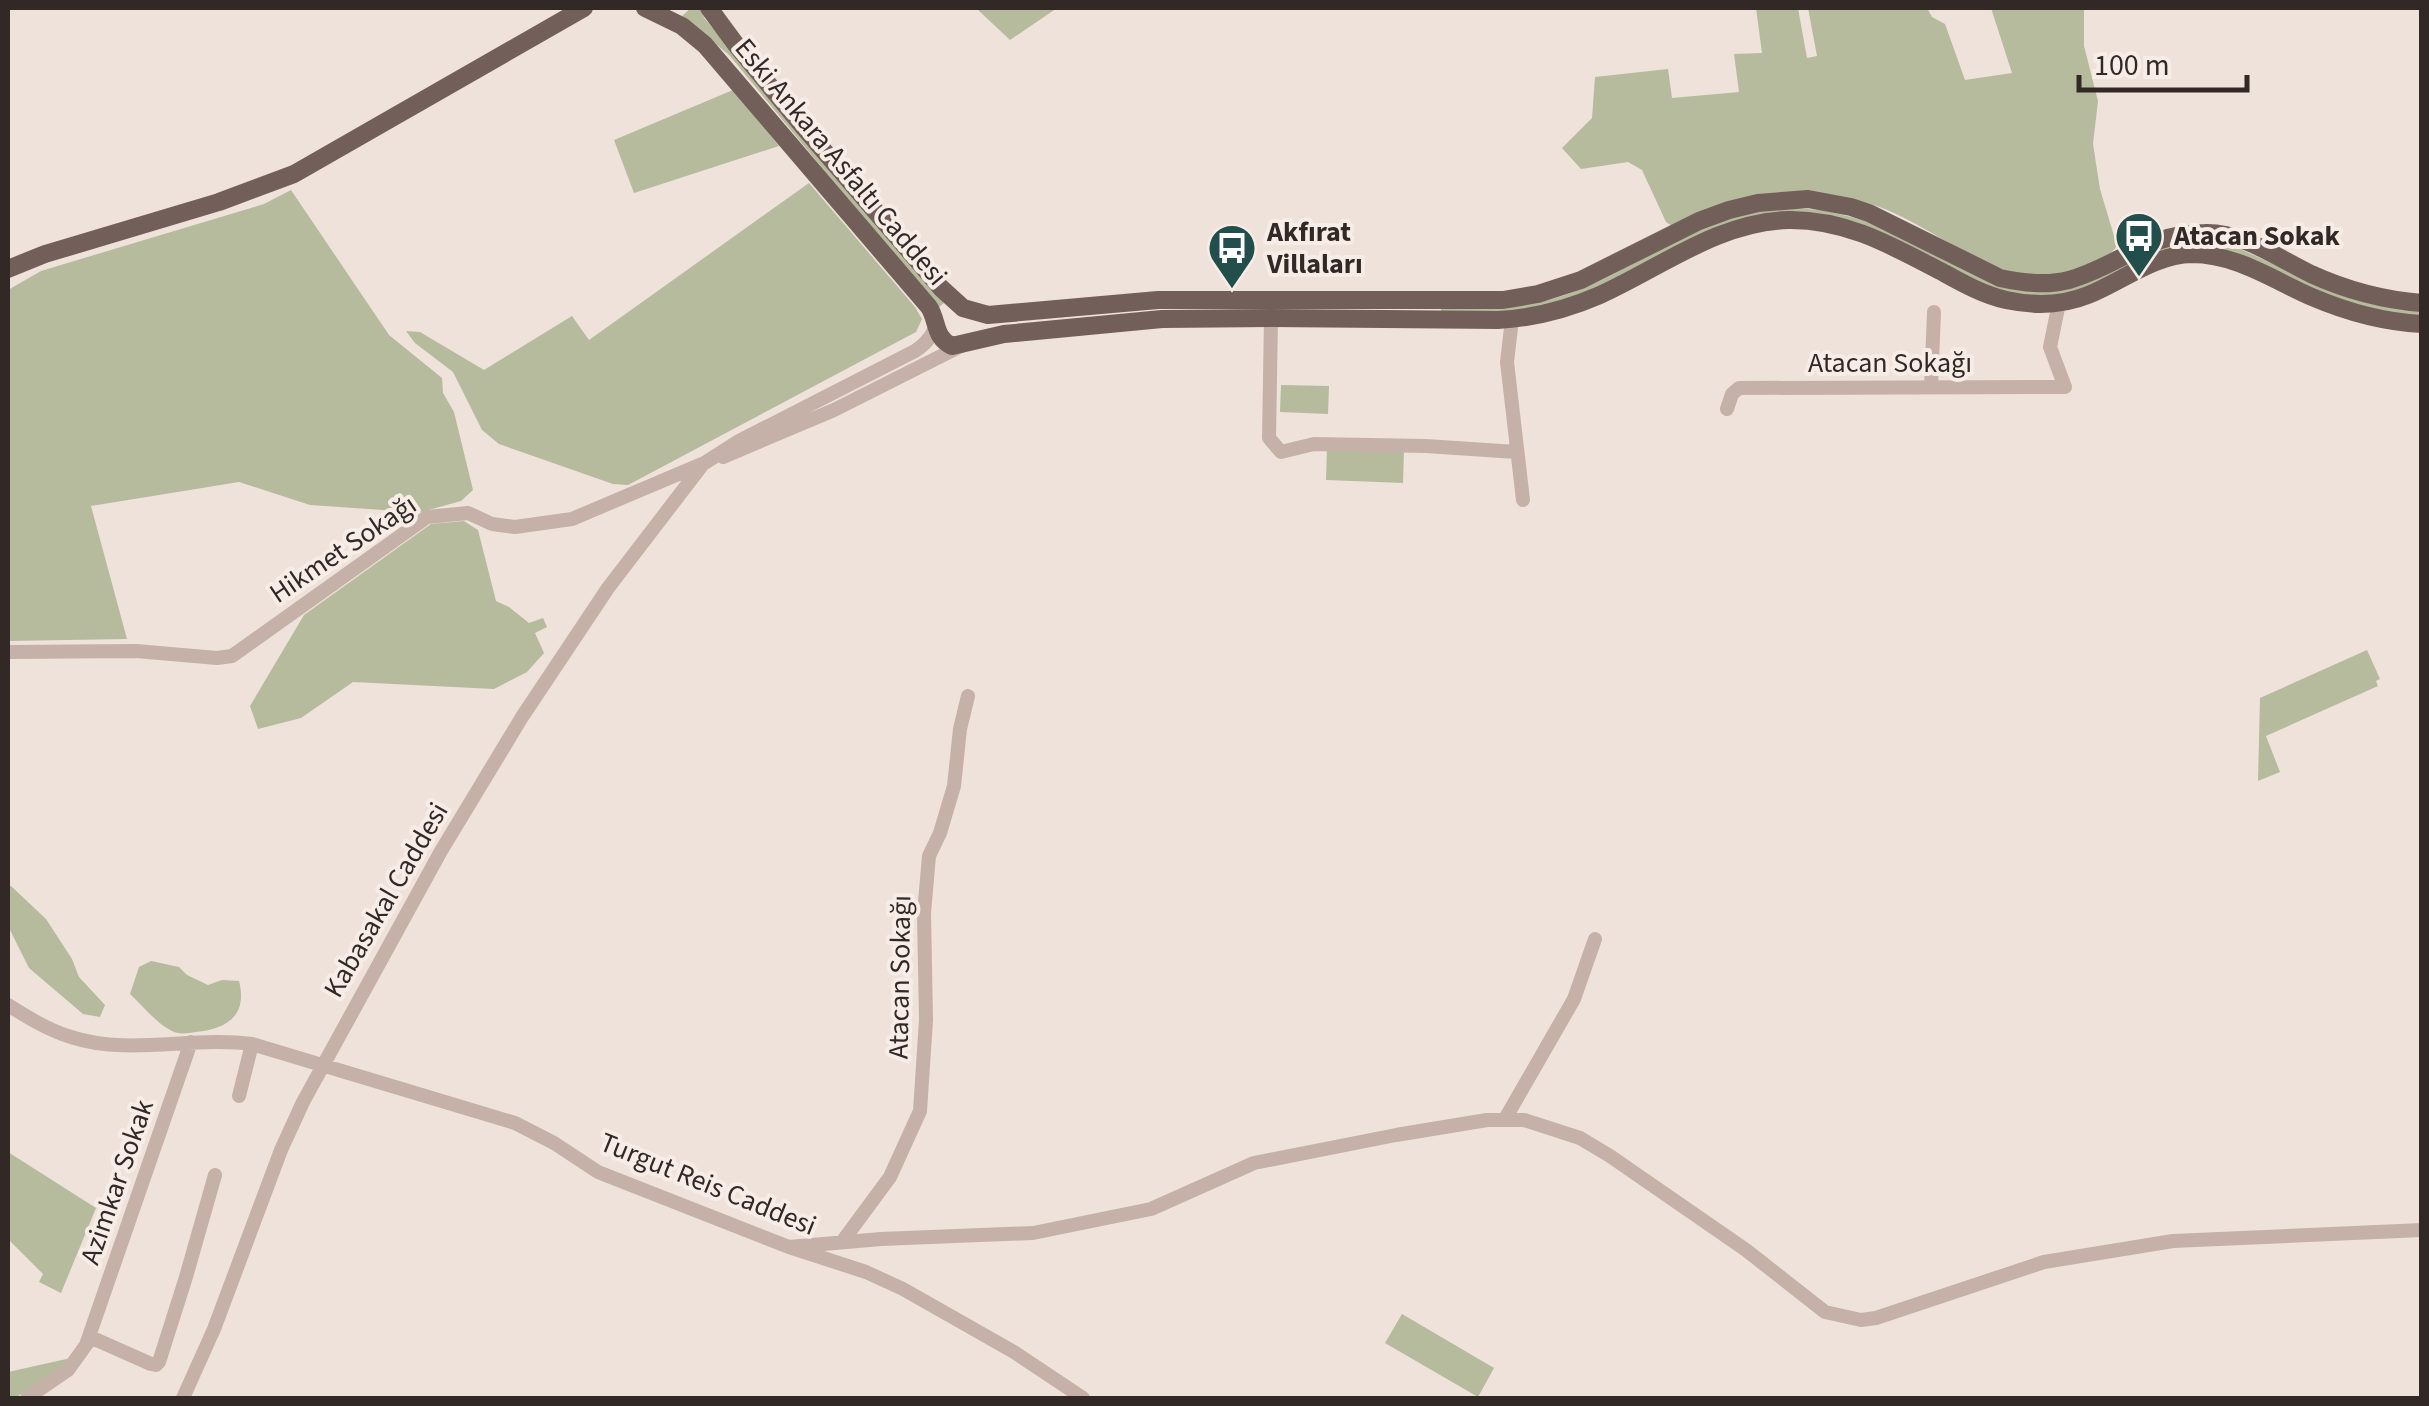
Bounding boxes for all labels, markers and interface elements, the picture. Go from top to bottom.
street label: Eski Ankara Asfaltı Caddesi [725,30,957,294]
scale bar [2079,30,2246,92]
text: 100 m [2094,44,2170,87]
bus stop icon: Atacan Sokak [2113,210,2165,278]
place label: Akfırat Villaları [1266,212,1363,284]
place label: Atacan Sokak [2173,216,2341,256]
bus stop icon: Akfırat Villaları [1206,222,1258,290]
street label: Atacan Sokağı [1808,343,1972,383]
street label: Hikmet Sokağı [261,485,425,613]
street label: Kabasakal Caddesi [314,795,458,1005]
street label: Atacan Sokağı [879,895,921,1059]
street label: Azimkar Sokak [70,1094,164,1270]
street label: Turgut Reis Caddesi [594,1122,822,1246]

